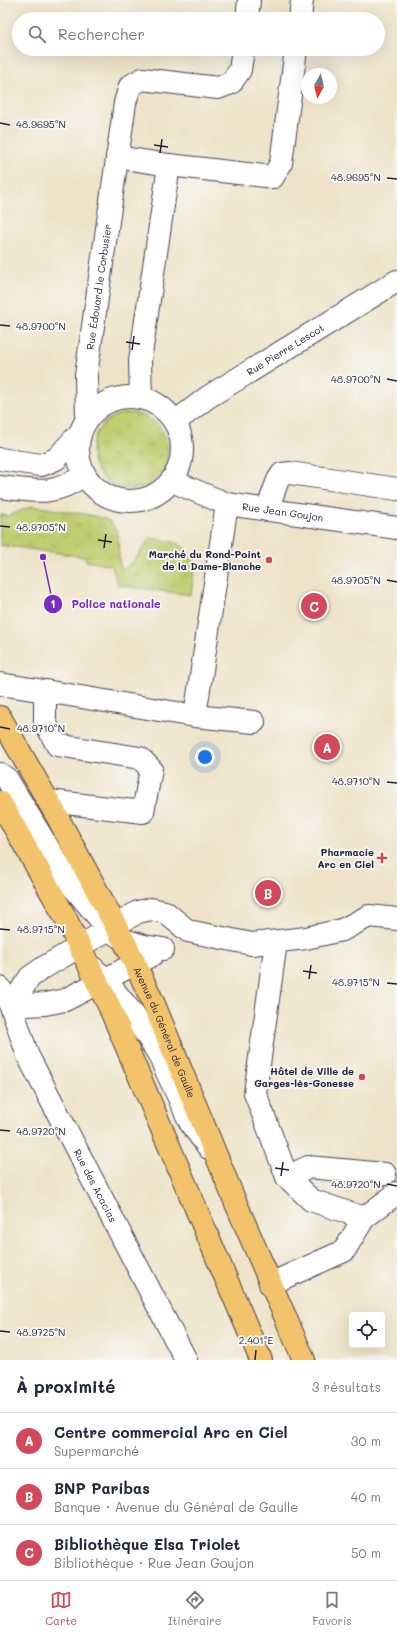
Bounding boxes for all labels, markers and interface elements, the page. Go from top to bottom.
search box [12,12,385,56]
icon: search [26,23,48,45]
text: Rechercher [58,24,145,44]
north arrow [301,68,337,104]
text: 48.9695°N [16,117,66,131]
text: 48.9695°N [331,170,381,184]
street label: Rue Édouard le Corbusier [83,223,115,351]
text: 48.9700°N [16,319,66,333]
street label: Rue Pierre Lescot [244,320,327,379]
text: 48.9700°N [331,372,381,386]
street label: Rue Jean Goujon [241,499,324,525]
text: 48.9705°N [16,520,66,534]
place label: Marché du Rond-Point de la Dame-Blanche [149,547,262,573]
marker: Marché du Rond-Point de la Dame-Blanche [264,555,274,565]
text: 48.9705°N [331,573,381,587]
pin: C [301,591,327,621]
callout: Police nationale [43,592,168,615]
text: 1 [50,595,56,611]
text: Police nationale [72,596,161,611]
text: 48.9710°N [17,721,65,735]
pin: A [314,732,340,762]
your location [195,747,215,767]
text: 48.9710°N [332,774,380,788]
place label: Pharmacie Arc en Ciel [317,845,374,871]
marker: Pharmacie Arc en Ciel [377,853,387,863]
pin: B [255,878,281,908]
text: 48.9715°N [17,922,65,936]
street label: Avenue du Général de Gaulle [130,964,199,1100]
text: 48.9715°N [332,975,380,989]
place label: Hôtel de Ville de Garges-lès-Gonesse [254,1064,354,1090]
marker: Hôtel de Ville de Garges-lès-Gonesse [357,1072,367,1082]
text: 48.9720°N [16,1124,66,1138]
street label: Rue des Acacias [70,1146,120,1225]
text: 48.9720°N [331,1177,381,1191]
map controls [349,1312,385,1348]
button: locate [349,1312,385,1348]
text: 48.9725°N [17,1325,65,1339]
text: 2.401°E [239,1333,274,1347]
text: À proximité [16,1375,115,1397]
text: 3 résultats [312,1378,381,1395]
text: Centre commercial Arc en Ciel [54,1422,288,1442]
text: A [24,1432,34,1449]
text: 30 m [351,1432,381,1449]
text: Supermarché [54,1442,139,1459]
text: BNP Paribas [54,1478,150,1498]
text: B [25,1488,33,1505]
text: 40 m [351,1488,381,1505]
text: Banque · Avenue du Général de Gaulle [54,1498,298,1515]
text: Bibliothèque Elsa Triolet [54,1534,240,1554]
text: C [24,1544,34,1561]
text: 50 m [351,1544,381,1561]
text: Bibliothèque · Rue Jean Goujon [54,1554,254,1571]
tab: Carte [45,1589,77,1628]
tab: Itinéraire [168,1589,222,1628]
tab: Favoris [312,1589,352,1628]

